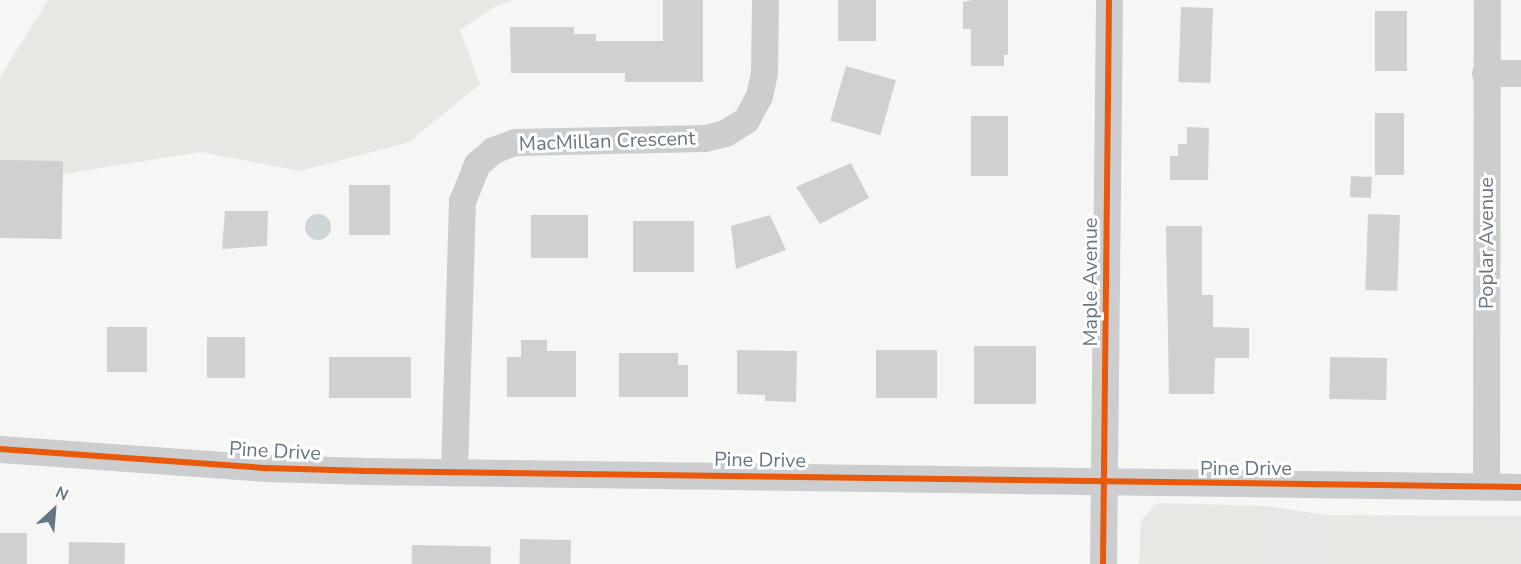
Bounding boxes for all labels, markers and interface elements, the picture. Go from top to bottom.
street label: MacMillan Crescent [518,126,696,156]
street label: Poplar Avenue [1474,177,1498,309]
street label: Maple Avenue [1078,217,1102,347]
street label: Pine Drive [228,437,322,465]
street label: Pine Drive [714,447,806,473]
street label: Pine Drive [1200,456,1292,480]
north arrow [24,480,84,540]
text: N [52,481,72,506]

